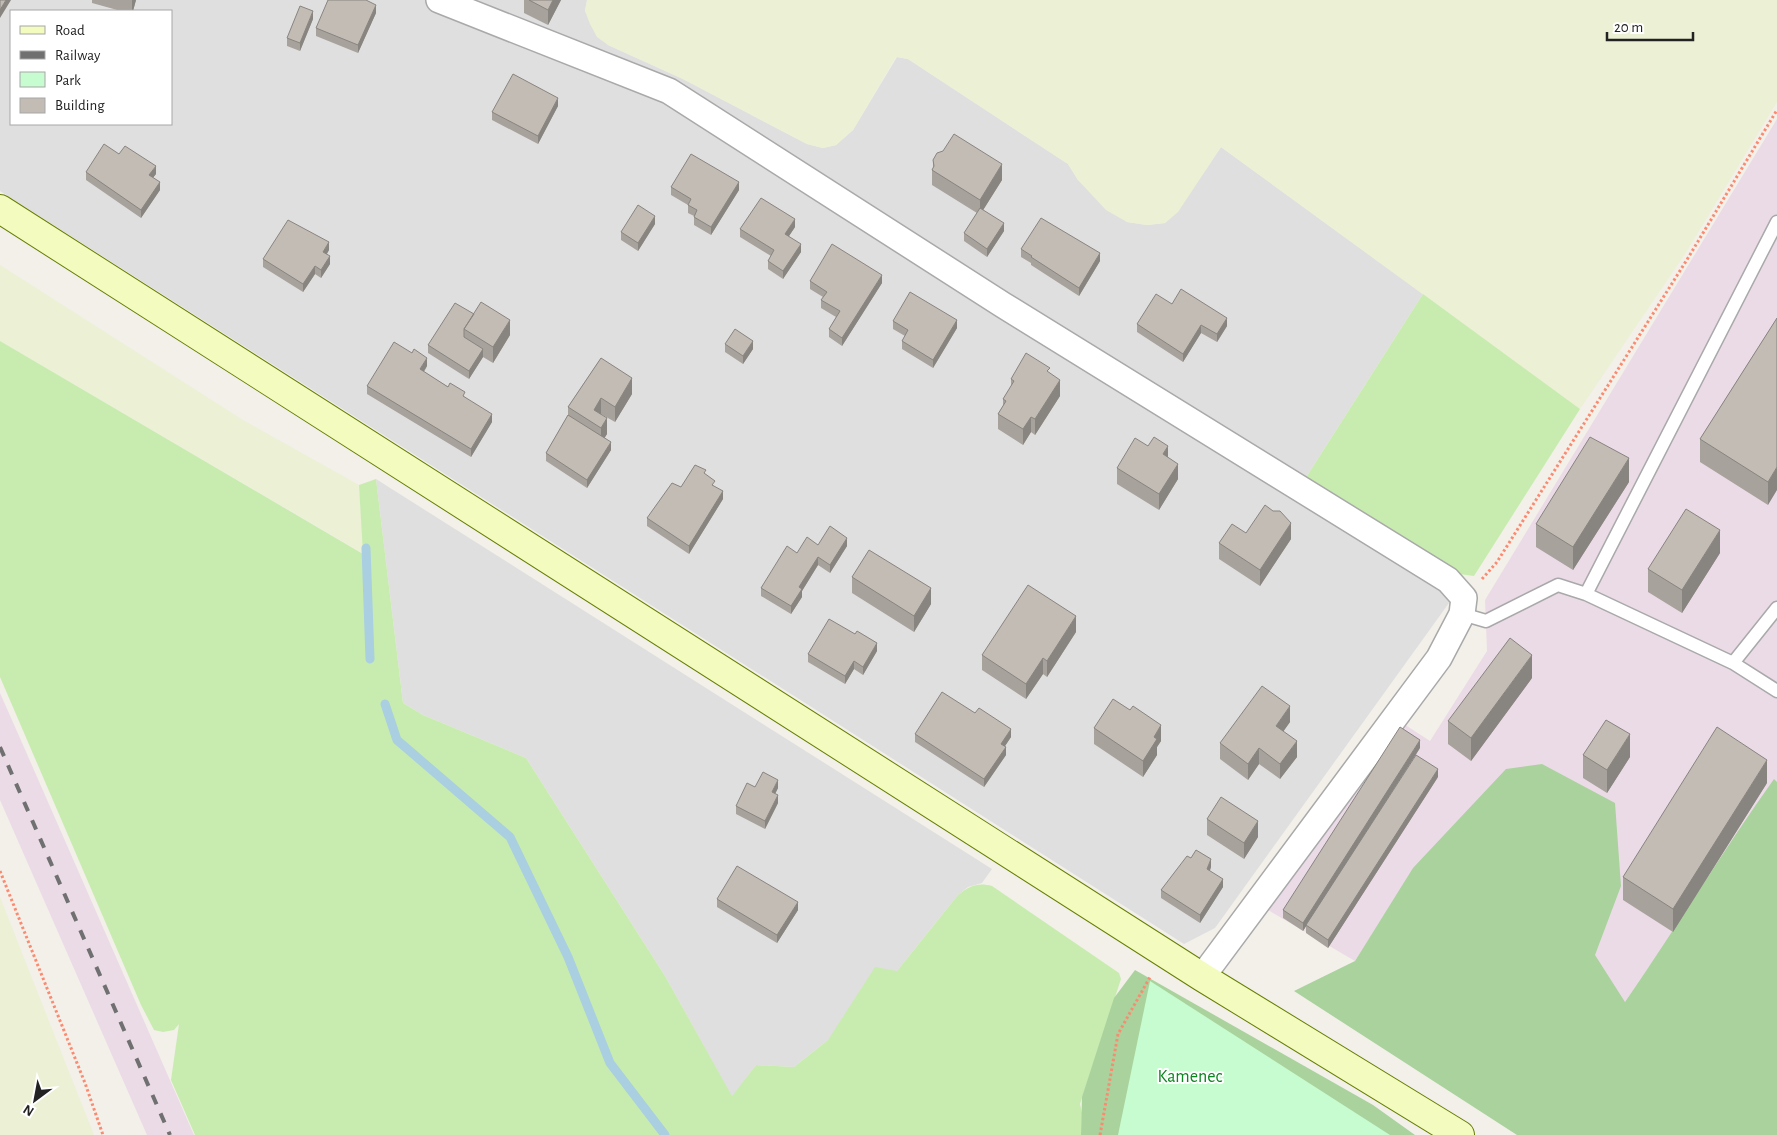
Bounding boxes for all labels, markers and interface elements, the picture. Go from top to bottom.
legend [10,10,172,125]
scale bar [1607,10,1693,42]
text: 20 m [1614,20,1643,35]
text: Road [55,23,85,38]
text: Railway [55,48,101,63]
text: Park [55,73,81,88]
text: Building [55,98,105,113]
park label: Kamenec [1157,1068,1223,1086]
north arrow [10,1075,60,1125]
text: N [21,1102,36,1119]

